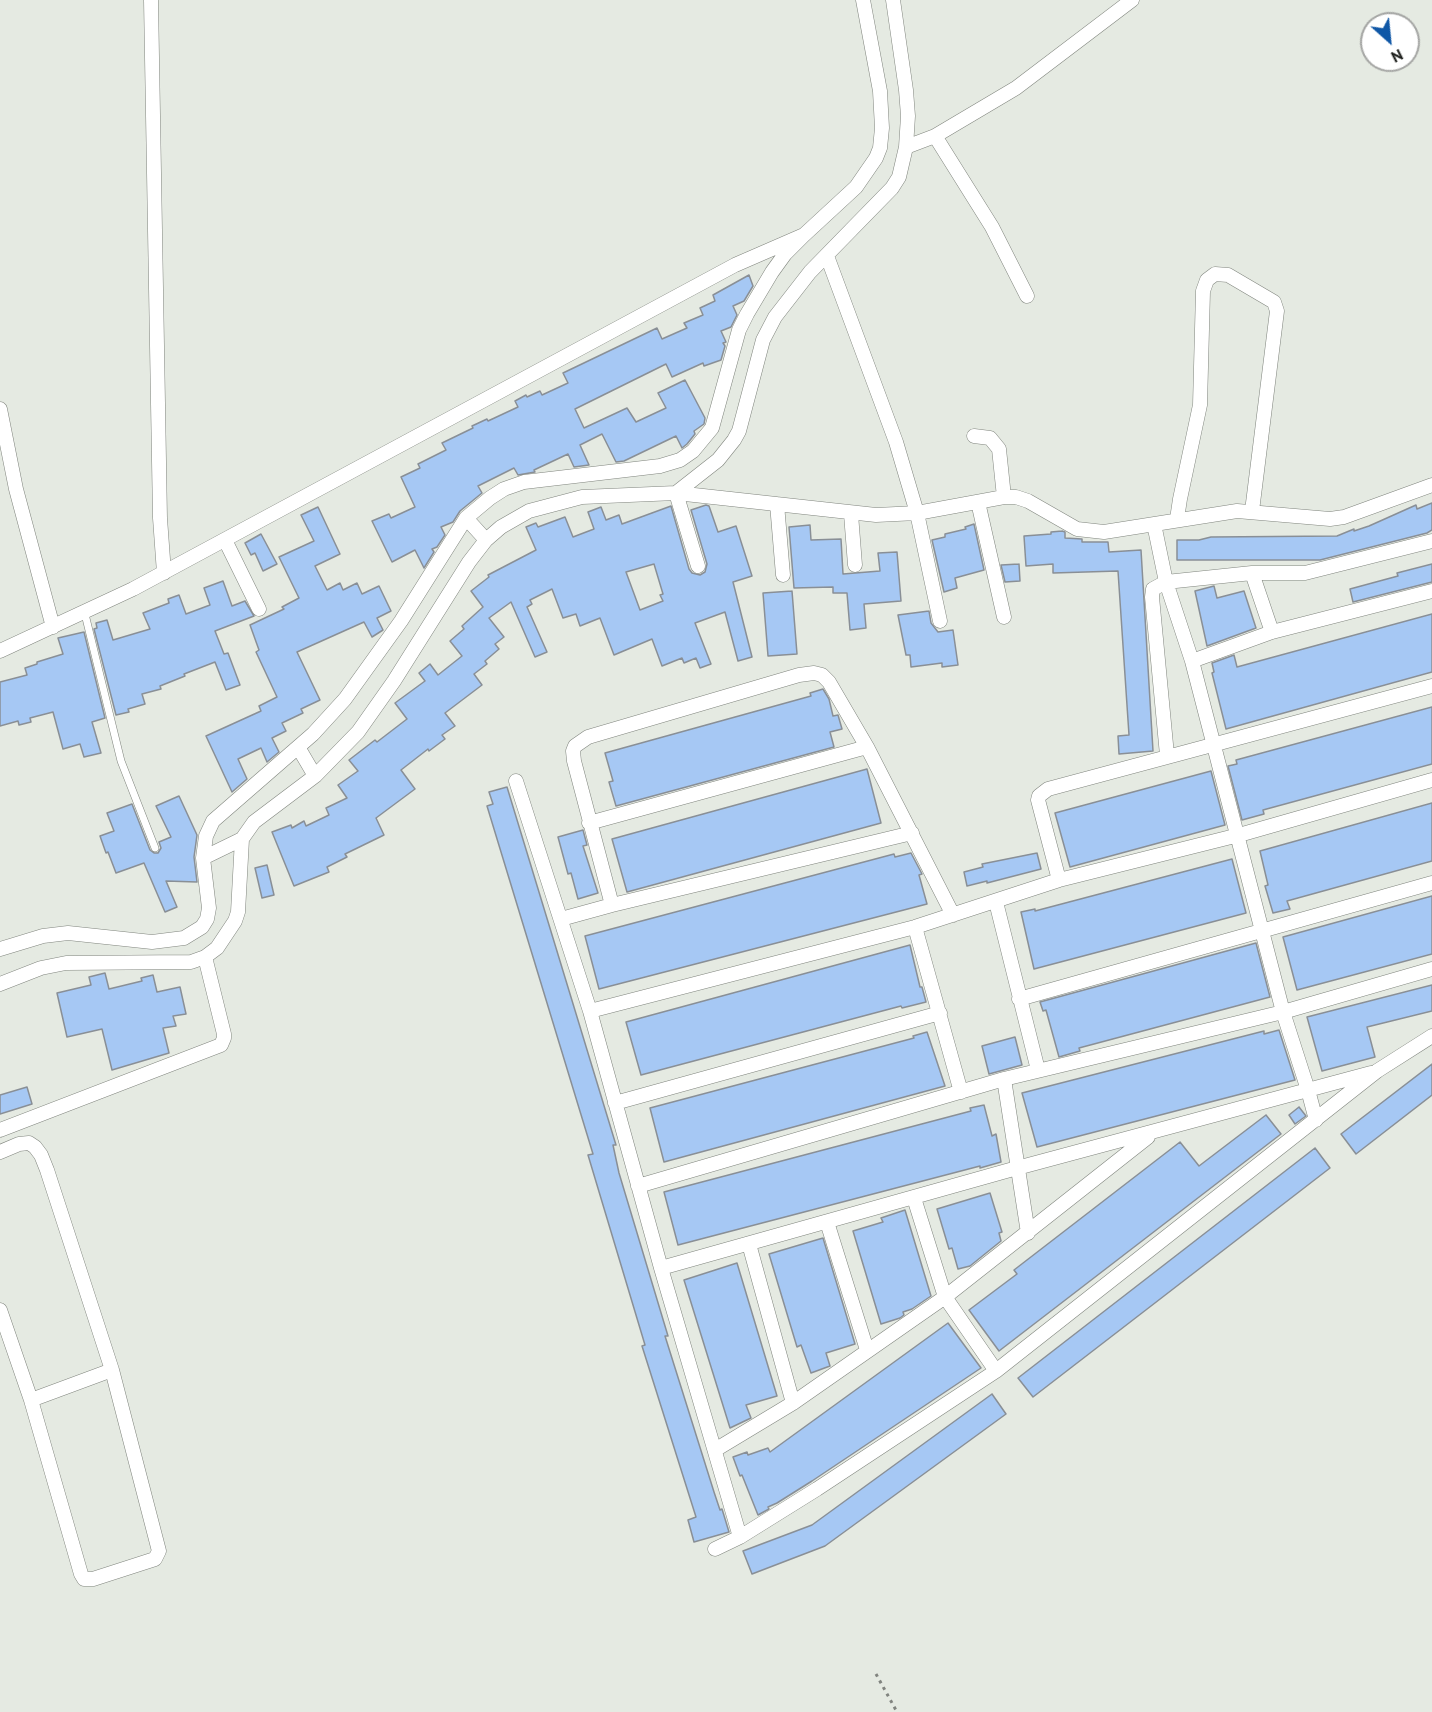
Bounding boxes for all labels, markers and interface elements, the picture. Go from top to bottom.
north arrow [1360,12,1420,72]
text: N [1388,45,1406,68]

